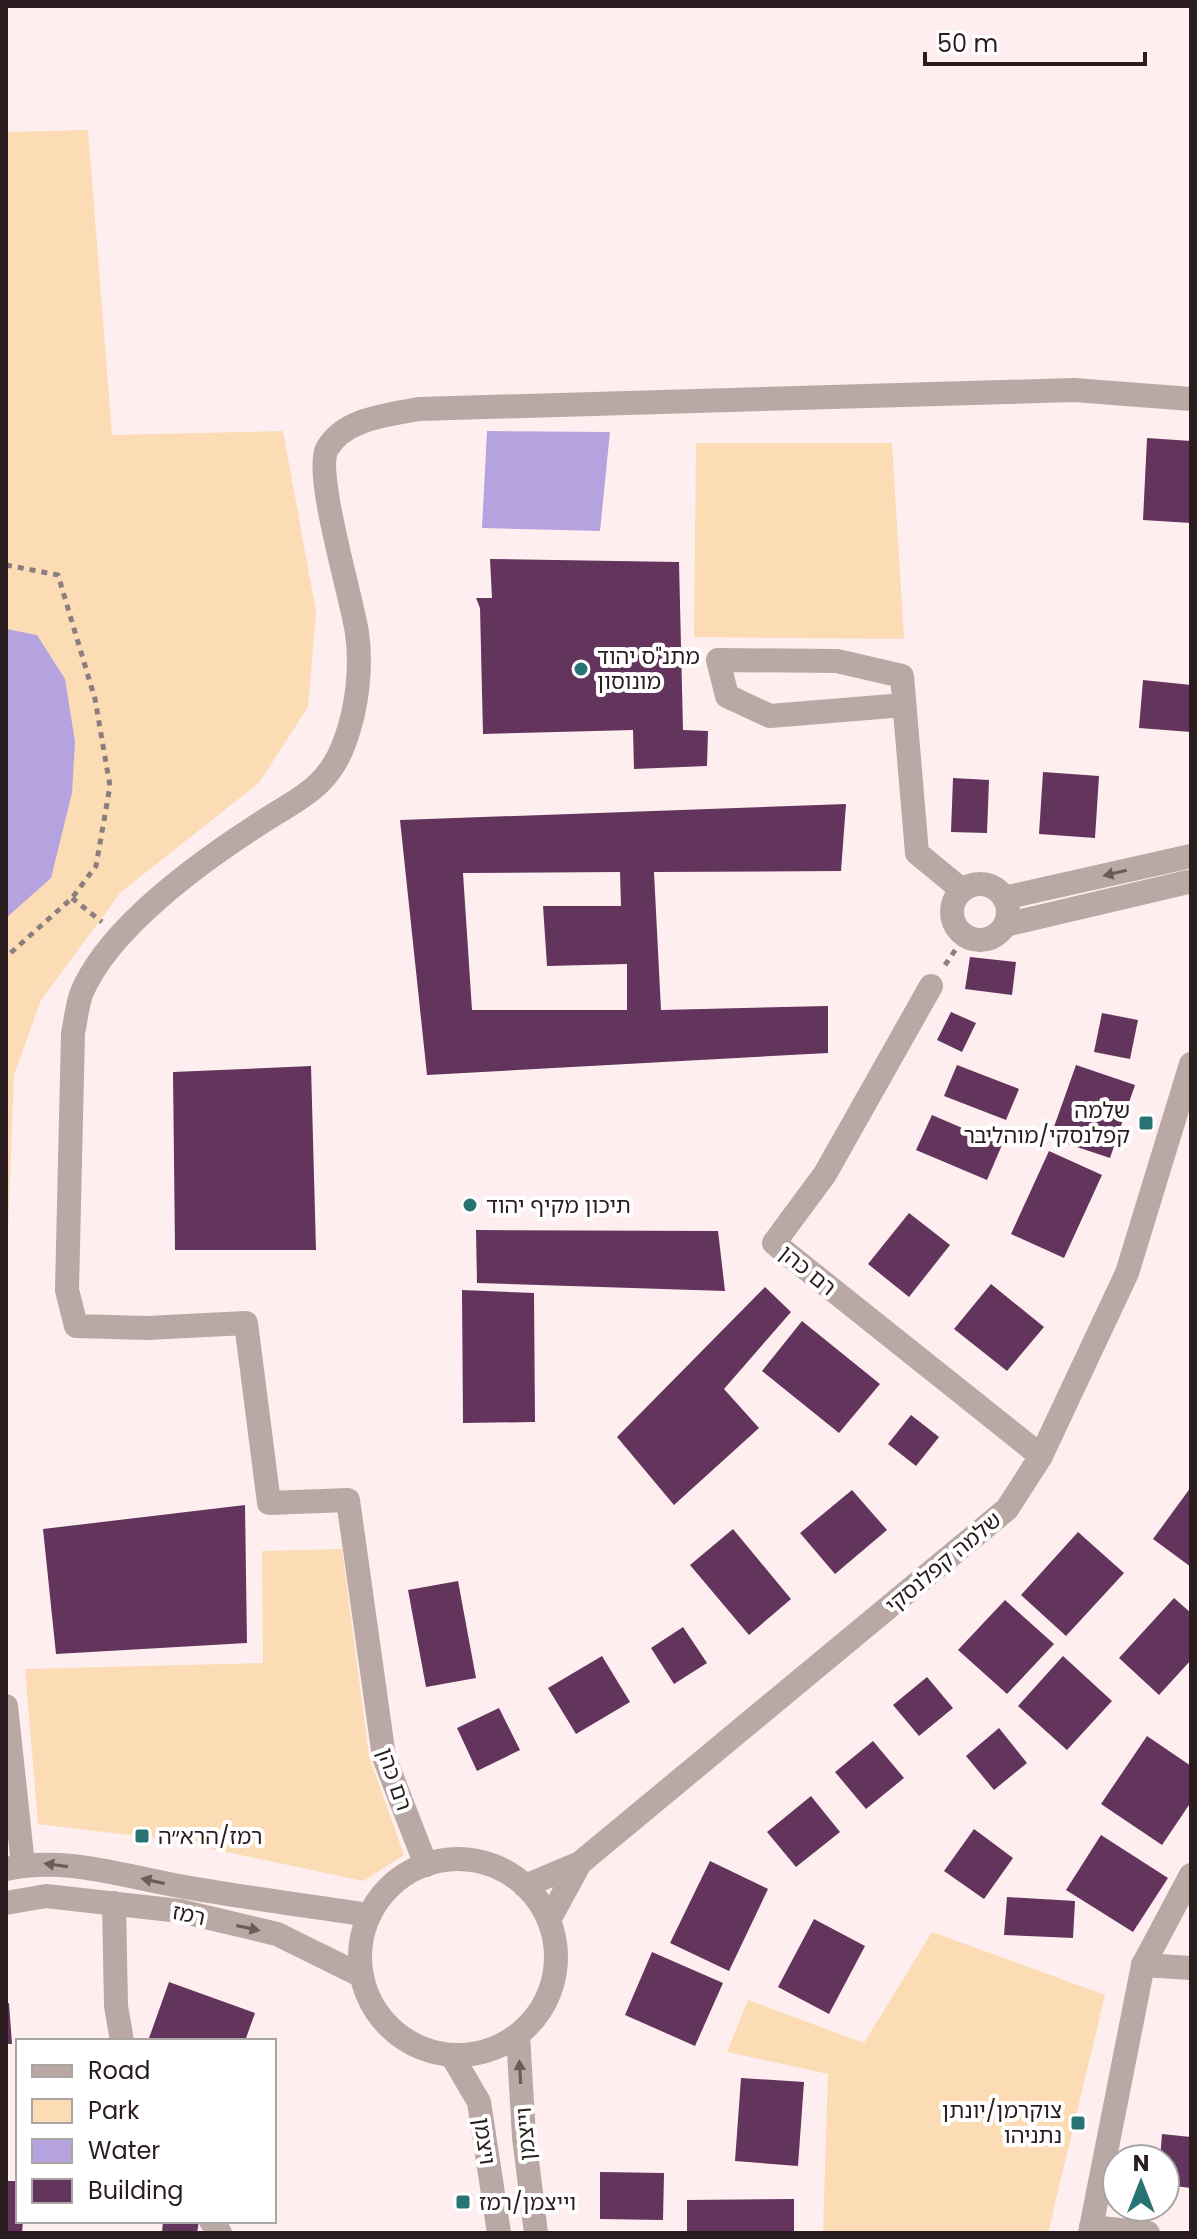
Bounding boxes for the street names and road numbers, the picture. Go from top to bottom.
street label: רם כהן [773,1238,843,1303]
street label: שלמה קפלנסקי [879,1505,1008,1620]
street label: רם כהן [369,1743,420,1815]
street label: רמז [169,1896,208,1933]
street label: וייצמן [508,2106,543,2162]
street label: ויצמן [466,2116,503,2167]

